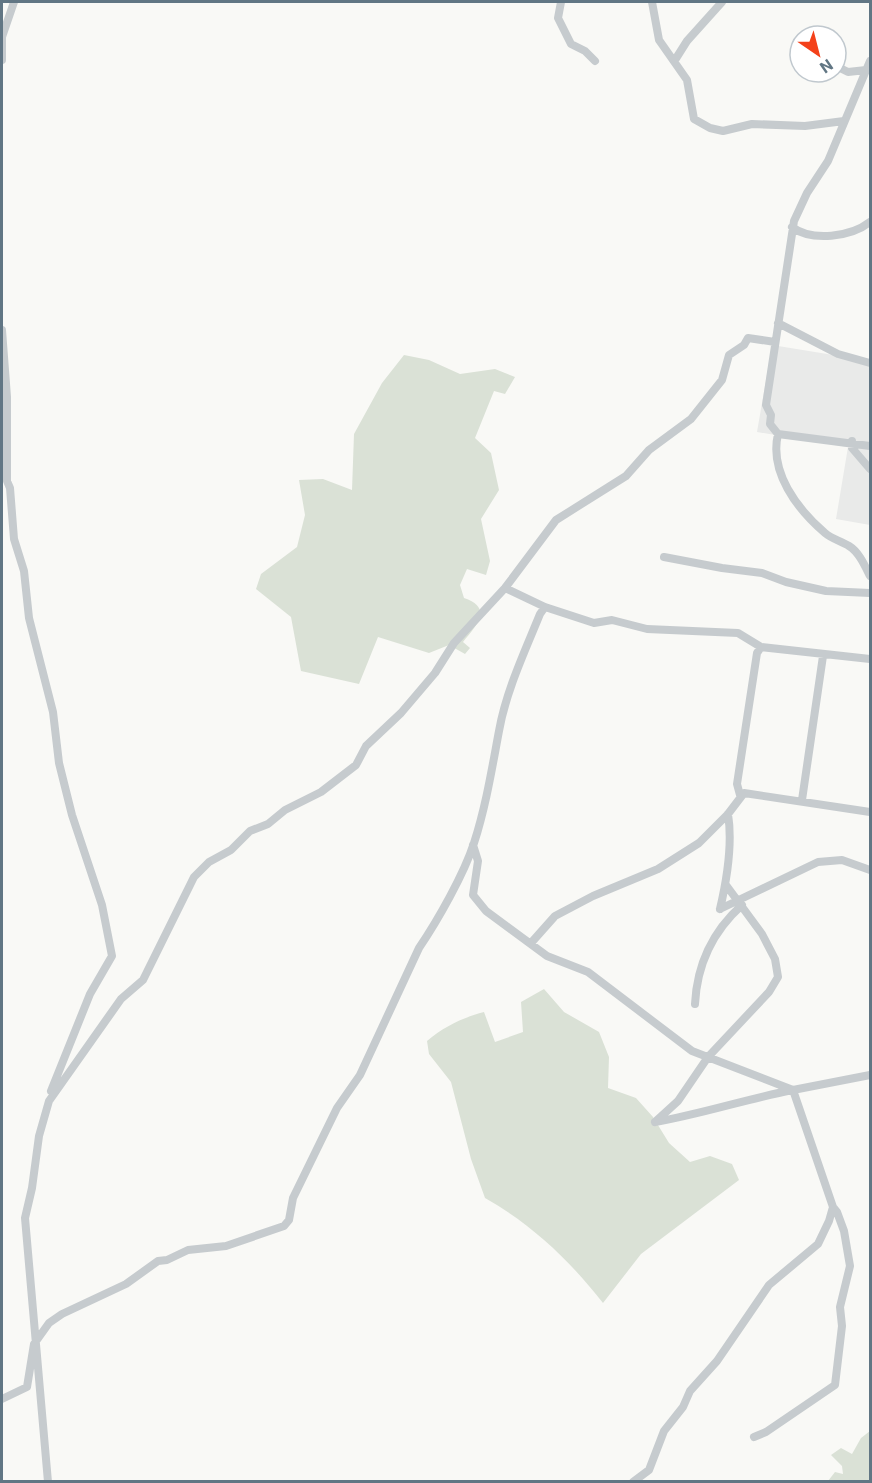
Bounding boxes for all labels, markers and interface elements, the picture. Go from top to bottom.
north arrow [788,24,848,84]
text: N [816,55,836,77]

